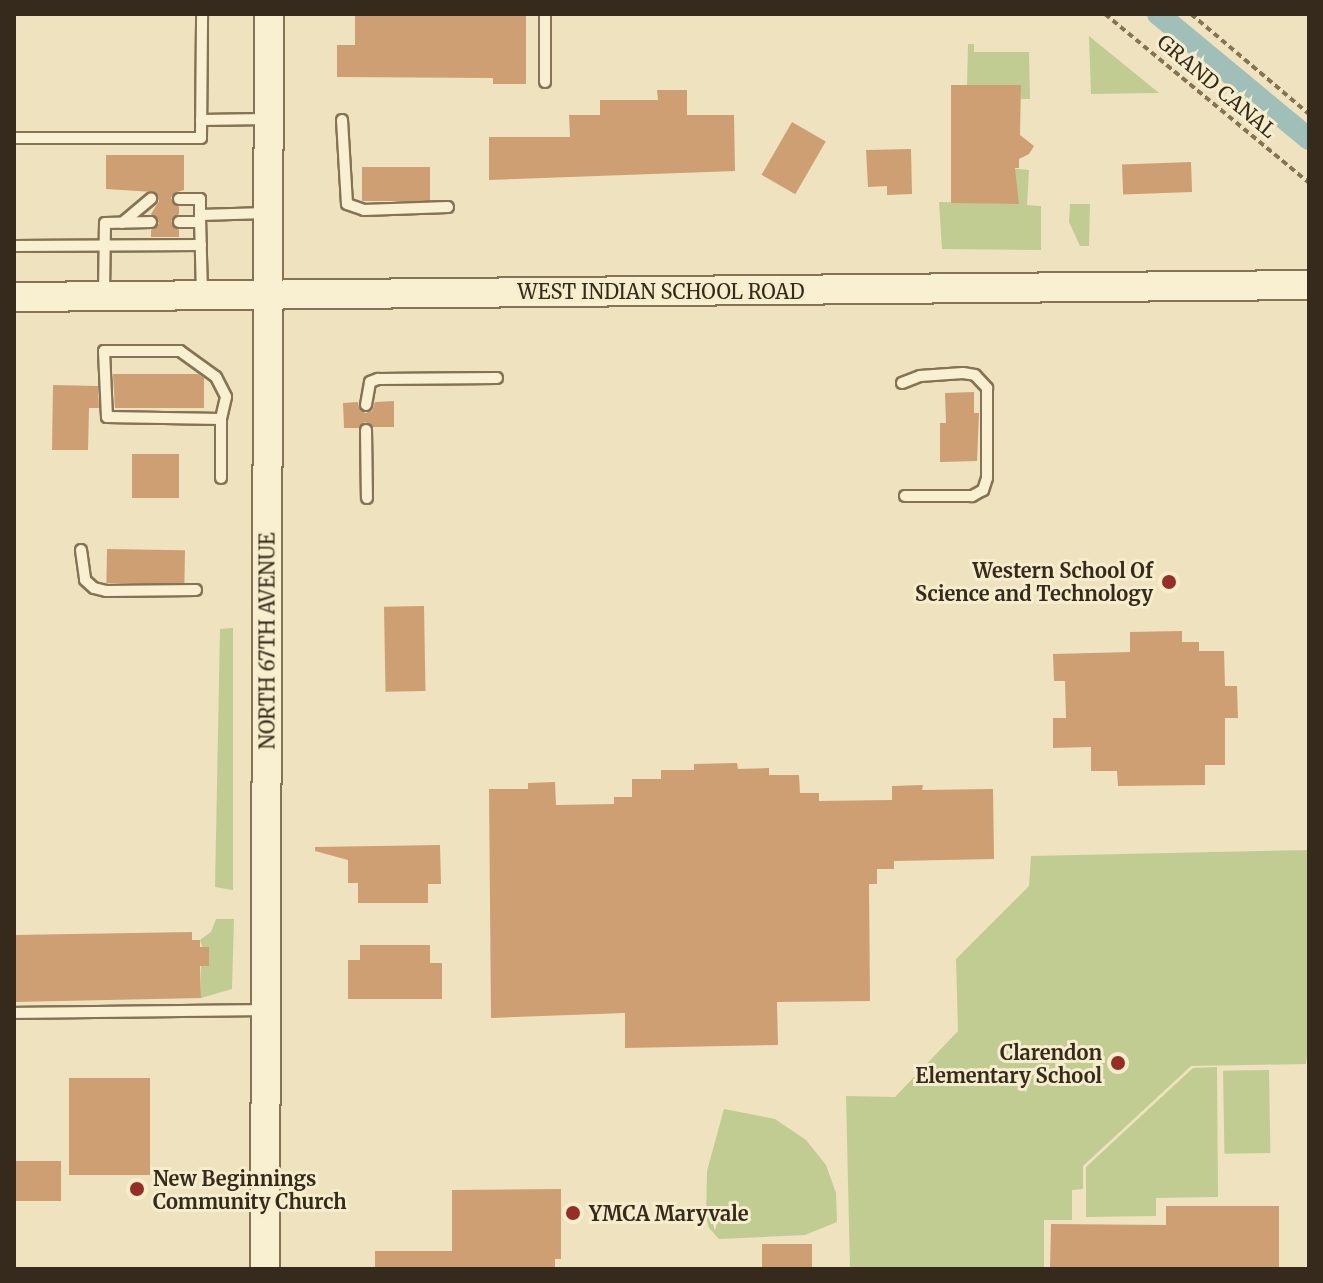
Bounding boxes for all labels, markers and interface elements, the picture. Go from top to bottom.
street label: GRAND CANAL [1153,29,1281,143]
street label: WEST INDIAN SCHOOL ROAD [518,279,804,303]
street label: NORTH 67TH AVENUE [255,533,279,749]
place label: Western School Of Science and Technology [915,558,1153,605]
marker: Western School Of Science and Technology [1160,573,1178,591]
place label: Clarendon Elementary School [915,1040,1102,1087]
marker: Clarendon Elementary School [1109,1054,1127,1072]
place label: New Beginnings Community Church [153,1166,347,1213]
marker: New Beginnings Community Church [128,1180,146,1198]
place label: YMCA Maryvale [589,1201,748,1225]
marker: YMCA Maryvale [564,1204,582,1222]

